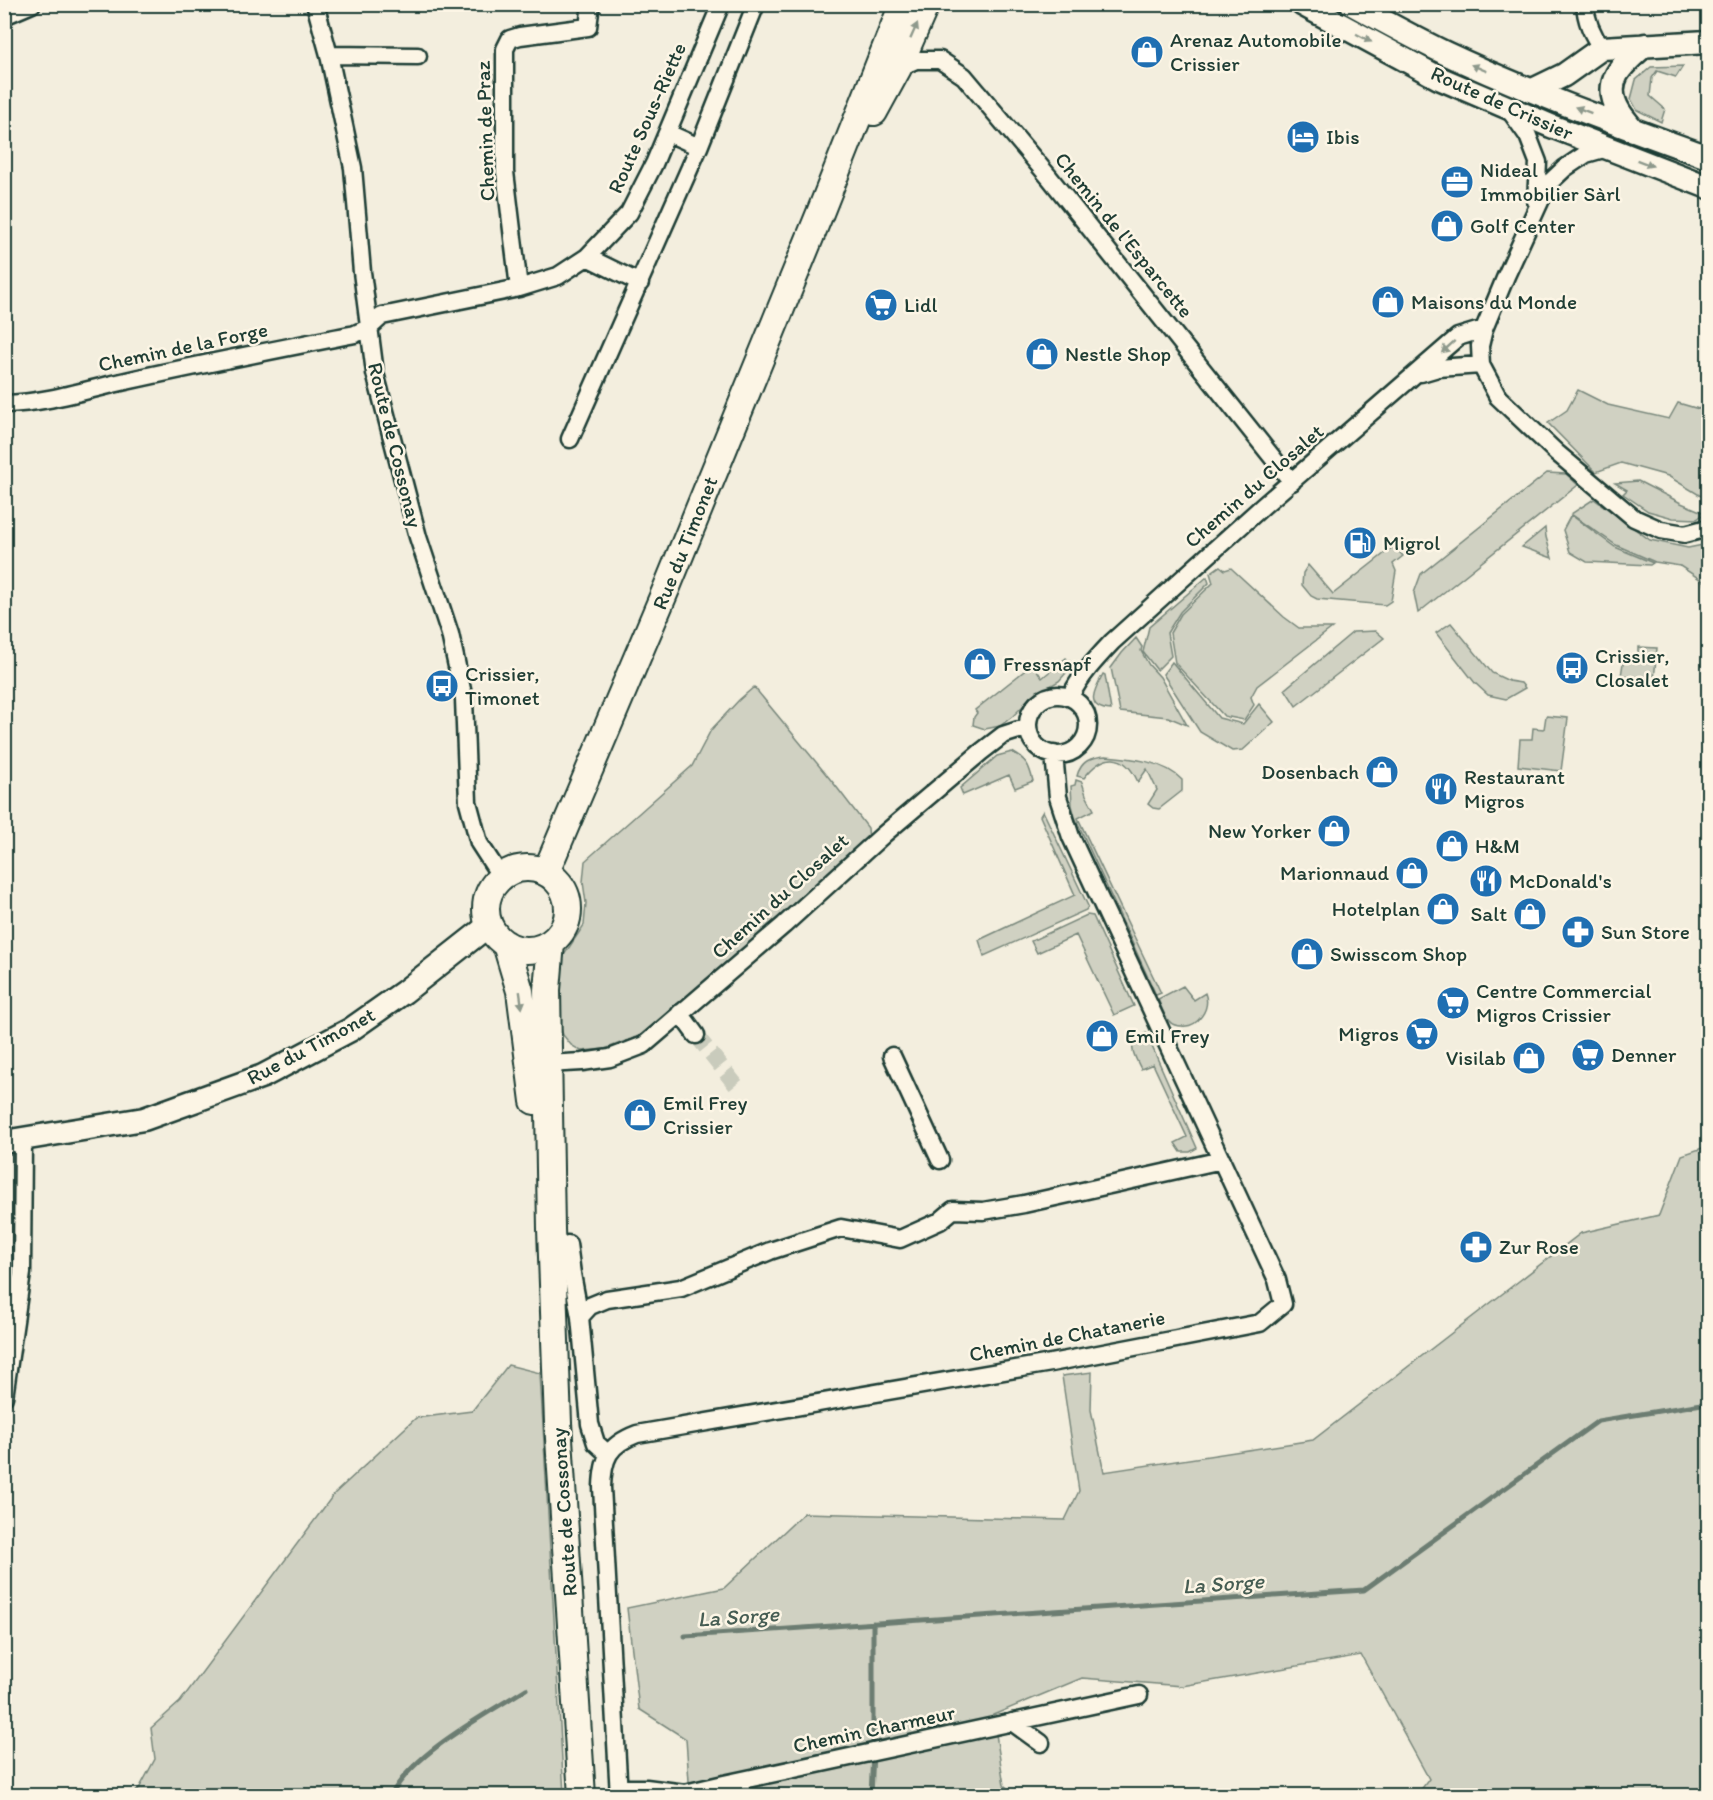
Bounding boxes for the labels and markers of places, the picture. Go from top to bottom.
place label: Arenaz Automobile Crissier [1170,27,1341,76]
shop icon: Arenaz Automobile Crissier [1129,34,1165,70]
hotel icon: Ibis [1285,119,1321,155]
place label: Ibis [1326,124,1359,149]
place label: Nideal Immobilier Sàrl [1480,157,1621,206]
office icon: Nideal Immobilier Sàrl [1439,164,1475,200]
shop icon: Golf Center [1429,208,1465,244]
place label: Golf Center [1470,213,1575,238]
shop icon: Maisons du Monde [1370,284,1406,320]
supermarket icon: Lidl [863,287,899,323]
place label: Maisons du Monde [1411,289,1577,314]
place label: Lidl [904,292,938,317]
shop icon: Nestle Shop [1024,336,1060,372]
place label: Nestle Shop [1065,341,1171,366]
fuel station icon: Migrol [1342,525,1378,561]
place label: Migrol [1383,530,1440,555]
place label: Crissier, Closalet [1595,643,1670,692]
shop icon: Fressnapf [962,646,998,682]
bus stop icon: Crissier, Closalet [1554,650,1590,686]
place label: Fressnapf [1003,651,1091,676]
place label: Crissier, Timonet [465,661,540,710]
bus stop icon: Crissier, Timonet [424,668,460,704]
shop icon: Dosenbach [1364,754,1400,790]
place label: Dosenbach [1261,759,1359,784]
place label: Restaurant Migros [1464,764,1565,813]
restaurant icon: Restaurant Migros [1423,771,1459,807]
shop icon: New Yorker [1316,813,1352,849]
place label: New Yorker [1208,818,1312,843]
shop icon: H&M [1434,828,1470,864]
place label: H&M [1475,833,1520,858]
shop icon: Marionnaud [1394,855,1430,891]
place label: Marionnaud [1280,860,1389,885]
restaurant icon: McDonald's [1468,863,1504,899]
place label: McDonald's [1509,868,1612,893]
shop icon: Hotelplan [1425,891,1461,927]
place label: Hotelplan [1332,896,1420,921]
shop icon: Salt [1512,896,1548,932]
place label: Salt [1470,901,1507,926]
pharmacy icon: Sun Store [1560,914,1596,950]
place label: Sun Store [1601,919,1690,944]
shop icon: Swisscom Shop [1289,936,1325,972]
place label: Swisscom Shop [1330,941,1467,966]
place label: Centre Commercial Migros Crissier [1476,978,1651,1027]
supermarket icon: Centre Commercial Migros Crissier [1435,985,1471,1021]
supermarket icon: Migros [1404,1016,1440,1052]
shop icon: Emil Frey [1084,1018,1120,1054]
place label: Migros [1338,1021,1399,1046]
place label: Emil Frey [1125,1023,1209,1048]
supermarket icon: Denner [1570,1037,1606,1073]
shop icon: Visilab [1511,1040,1547,1076]
place label: Denner [1611,1042,1677,1067]
place label: Visilab [1446,1045,1506,1070]
place label: Emil Frey Crissier [663,1090,747,1139]
shop icon: Emil Frey Crissier [622,1097,658,1133]
pharmacy icon: Zur Rose [1458,1229,1494,1265]
place label: Zur Rose [1499,1234,1579,1259]

